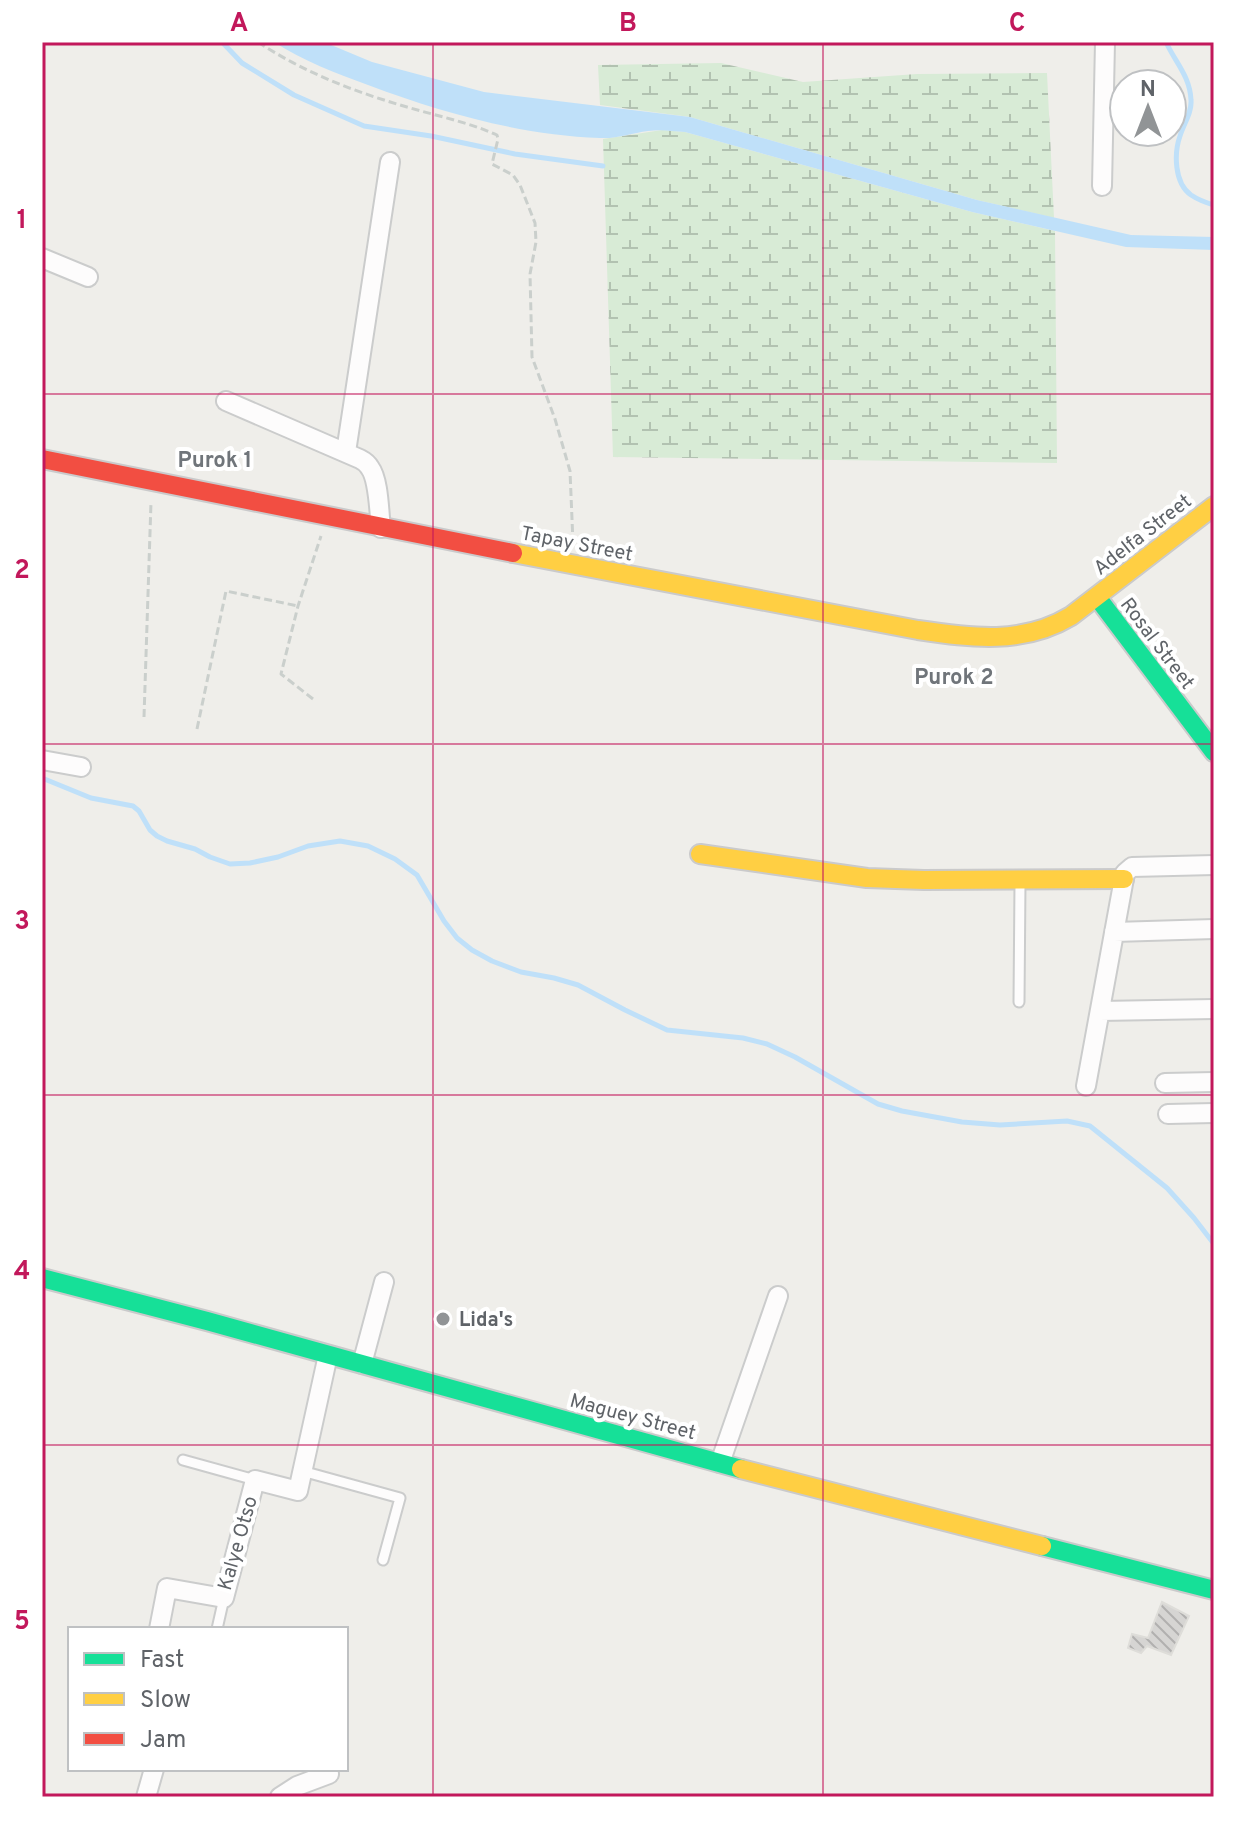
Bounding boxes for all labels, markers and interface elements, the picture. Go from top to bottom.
text: A [230,8,248,41]
text: B [619,8,637,41]
text: C [1009,8,1025,41]
north arrow [1108,68,1188,148]
text: N [1140,77,1156,104]
text: 1 [17,205,27,238]
district label: Purok 1 [178,448,252,475]
street label: Adelfa Street [1089,489,1198,582]
street label: Tapay Street [518,521,635,569]
text: 2 [14,555,30,588]
street label: Rosal Street [1113,593,1199,695]
district label: Purok 2 [914,665,994,692]
text: 3 [14,906,30,939]
text: 4 [14,1256,30,1289]
place label: Lida's [459,1308,513,1334]
marker: Lida's [434,1310,452,1328]
street label: Maguey Street [567,1389,698,1447]
street label: Kalye Otso [213,1493,265,1594]
text: 5 [14,1606,30,1639]
legend [68,1627,348,1771]
text: Fast [140,1646,184,1676]
text: Slow [140,1686,191,1716]
text: Jam [140,1726,186,1756]

